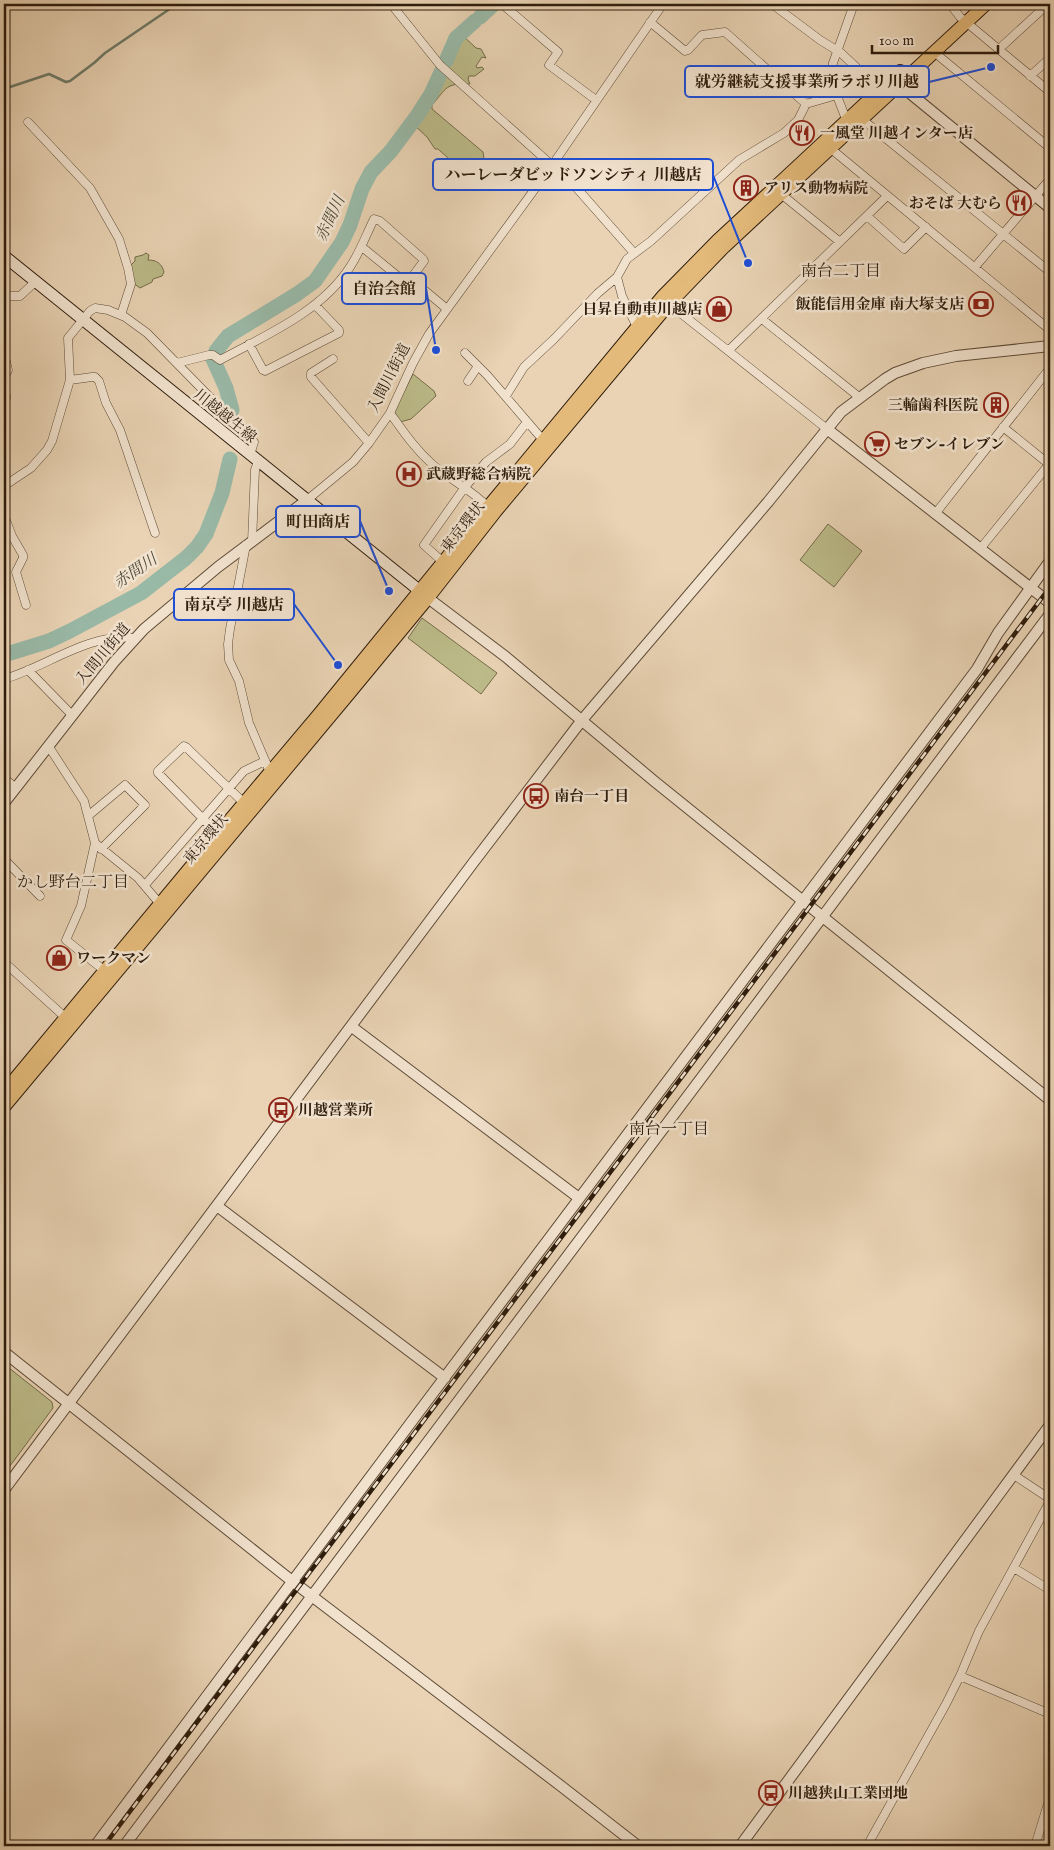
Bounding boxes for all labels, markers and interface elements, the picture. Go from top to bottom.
scale bar [872,22,998,54]
text: 100 m [879,31,915,50]
callout: 就労継続支援事業所ラボリ川越 [685,66,929,97]
text: 就労継続支援事業所ラボリ川越 [695,73,919,93]
restaurant icon: 一風堂 川越インター店 [789,120,815,146]
place label: 一風堂 川越インター店 [820,124,973,143]
callout: ハーレーダビッドソンシティ 川越店 [433,159,713,190]
text: ハーレーダビッドソンシティ 川越店 [445,166,701,186]
building icon: アリス動物病院 [733,175,759,201]
place label: アリス動物病院 [764,179,868,198]
restaurant icon: おそば 大むら [1006,190,1032,216]
water label: 赤間川 [312,191,351,245]
place label: おそば 大むら [909,194,1002,213]
district label: 南台二丁目 [801,262,881,282]
callout: 自治会館 [342,273,426,304]
text: 自治会館 [352,280,416,300]
bank icon: 飯能信用金庫 南大塚支店 [968,291,994,317]
place label: 飯能信用金庫 南大塚支店 [796,295,964,314]
shop icon: 日昇自動車川越店 [706,296,732,322]
place label: 日昇自動車川越店 [582,300,702,319]
street label: 入間川街道 [364,340,414,416]
street label: 川越越生線 [190,385,260,447]
building icon: 三輪歯科医院 [983,392,1009,418]
place label: 三輪歯科医院 [888,396,978,415]
supermarket icon: セブン-イレブン [864,431,890,457]
place label: セブン-イレブン [894,435,1005,454]
hospital icon: 武蔵野総合病院 [396,461,422,487]
place label: 武蔵野総合病院 [426,465,531,484]
street label: 東京環状 [437,498,489,556]
callout: 町田商店 [276,506,360,537]
text: 町田商店 [286,513,350,533]
water label: 赤間川 [111,549,163,594]
callout: 南京亭 川越店 [174,589,294,620]
text: 南京亭 川越店 [184,596,284,616]
street label: 入間川街道 [72,619,134,689]
bus stop icon: 南台一丁目 [523,783,549,809]
place label: 南台一丁目 [554,787,629,806]
street label: 東京環状 [179,810,233,868]
district label: かし野台二丁目 [17,873,129,893]
shop icon: ワークマン [46,945,72,971]
place label: ワークマン [76,949,151,968]
bus stop icon: 川越営業所 [268,1097,294,1123]
place label: 川越営業所 [298,1101,373,1120]
district label: 南台一丁目 [629,1120,709,1140]
bus stop icon: 川越狭山工業団地 [758,1780,784,1806]
place label: 川越狭山工業団地 [788,1784,908,1803]

